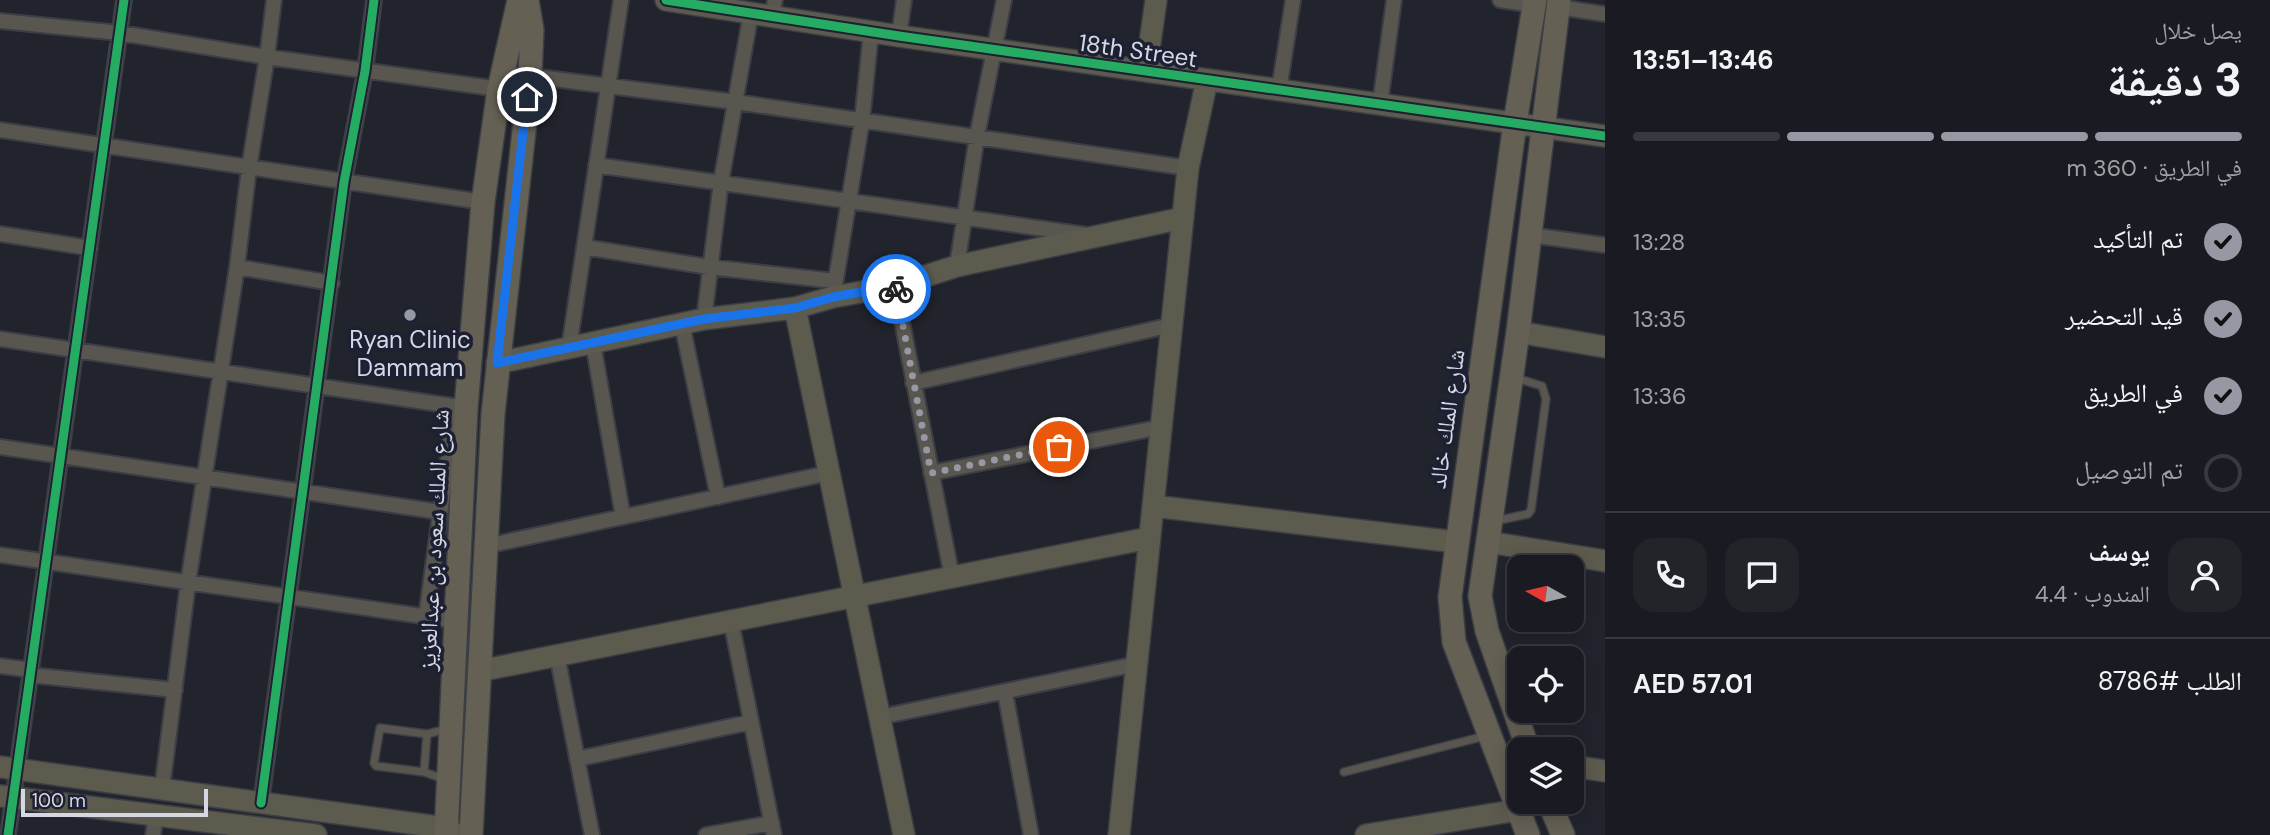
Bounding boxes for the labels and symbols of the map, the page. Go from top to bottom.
street label: 18th Street [1077,27,1199,74]
pin [497,67,557,127]
courier [861,254,931,324]
marker: Ryan Clinic Dammam [402,307,418,323]
place label: Ryan Clinic Dammam [349,324,471,383]
street label: شارع الملك خالد [1421,347,1472,491]
street label: شارع الملك سعود بن عبدالعزيز [411,408,456,673]
pin [1029,417,1089,477]
north arrow [1507,555,1584,632]
scale bar [21,786,208,818]

